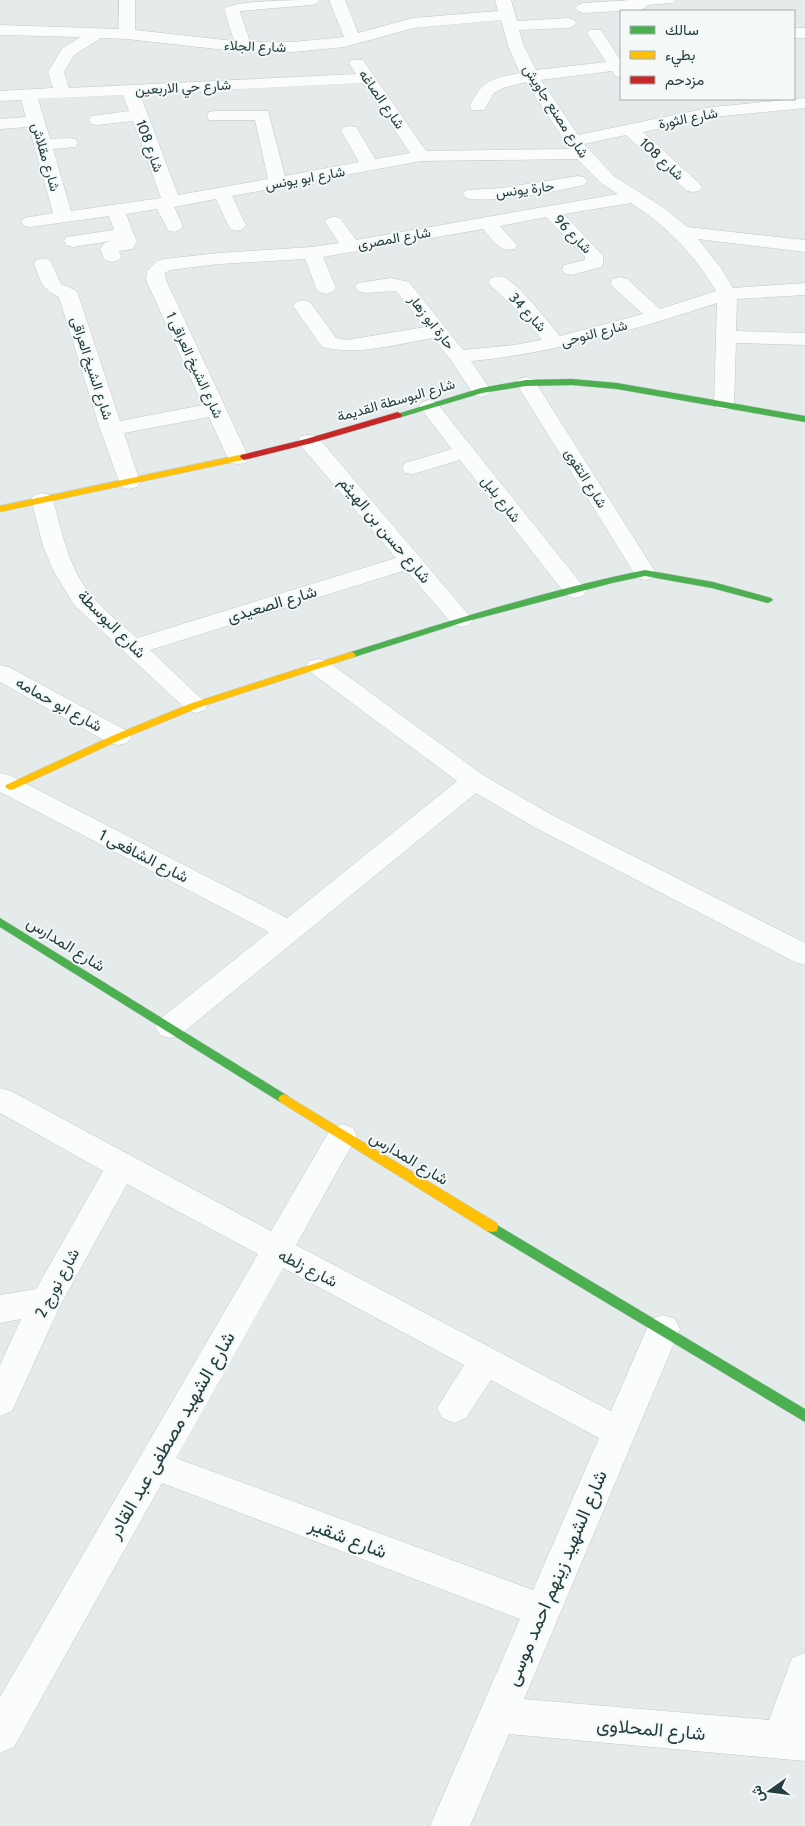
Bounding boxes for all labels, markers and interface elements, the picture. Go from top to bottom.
legend [620,10,795,100]
text: سالك [665,21,699,39]
street label: شارع الجلاء [224,36,286,58]
text: بطيء [665,46,695,68]
street label: شارع مصنع جاويش [517,61,593,162]
street label: شارع الصاغه [353,66,409,134]
text: مزدحم [665,71,704,90]
street label: شارع حي الاربعين [134,75,232,102]
street label: شارع الثورة [657,103,720,135]
street label: شارع 108 [130,117,168,175]
street label: شارع مقلاش [26,121,64,194]
street label: شارع 108 [635,134,688,186]
street label: شارع ابو يونس [264,162,347,196]
street label: حارة يونس [495,176,555,202]
street label: شارع 96 [549,211,596,259]
street label: شارع المصرى [356,223,432,255]
street label: شارع 34 [504,289,551,337]
street label: حارة ابو زهار [404,290,459,353]
street label: شارع الشيخ العراقى 1 [161,309,228,422]
street label: شارع الشيخ العراقى [65,314,117,423]
street label: شارع النوحى [559,316,630,352]
street label: شارع البوسطة القديمة [335,375,458,427]
street label: شارع التقوى [559,445,611,512]
street label: شارع بلبل [476,472,525,527]
street label: شارع حسن بن الهيثم [333,473,435,588]
street label: شارع الصعيدى [225,581,320,629]
street label: شارع البوسطة [73,586,150,663]
street label: شارع ابو حمامه [12,672,106,737]
street label: شارع الشافعى 1 [95,825,192,888]
street label: شارع المدارس [22,912,109,977]
street label: شارع المدارس [365,1127,452,1191]
street label: شارع نورج 2 [31,1245,85,1322]
street label: شارع زلطه [274,1245,341,1293]
street label: شارع الشهيد مصطفى عبد القادر [102,1327,241,1544]
street label: شارع الشهيد زينهم احمد موسى [500,1467,613,1690]
street label: شارع شقير [304,1512,390,1564]
street label: شارع المحلاوى [595,1713,707,1746]
north arrow [745,1766,795,1816]
text: ش [747,1784,768,1804]

